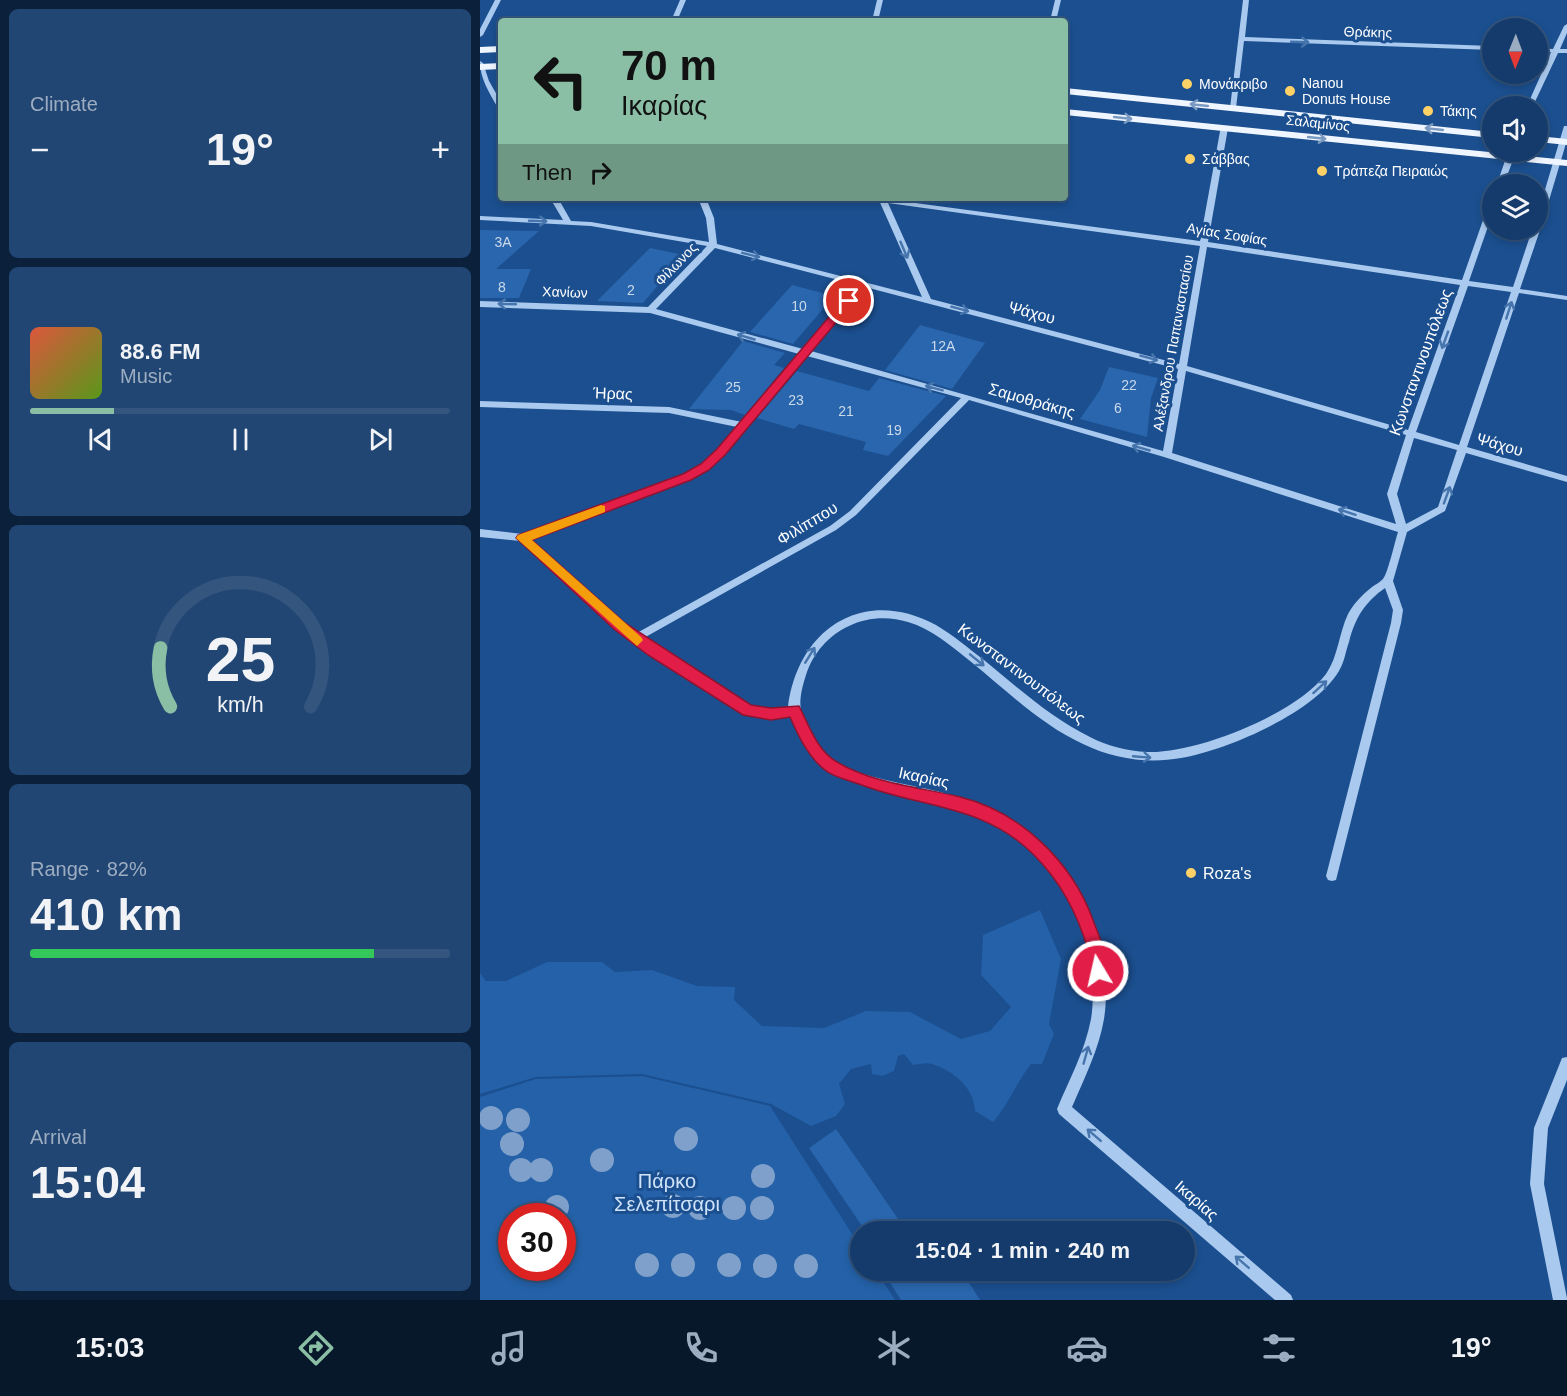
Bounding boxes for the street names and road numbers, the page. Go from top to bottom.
street label: Θράκης [1343,23,1393,41]
street label: Σαλαμίνος [1285,112,1351,134]
street label: Αγίας Σοφίας [1186,220,1269,248]
street label: Φίλωνος [652,239,701,289]
street label: Αλέξανδρου Παπαναστασίου [1150,254,1196,432]
street label: Χανίων [542,283,588,301]
street label: Κωνσταντινουπόλεως [1386,286,1455,438]
street label: Ψάχου [1007,298,1057,327]
street label: Σαμοθράκης [987,380,1077,421]
street label: Ήρας [592,384,633,403]
street label: Ψάχου [1475,430,1525,459]
street label: Φιλίππου [774,499,841,548]
street label: Κωνσταντινουπόλεως [955,620,1089,727]
street label: Ικαρίας [897,764,951,791]
street label: Ικαρίας [1172,1177,1222,1224]

